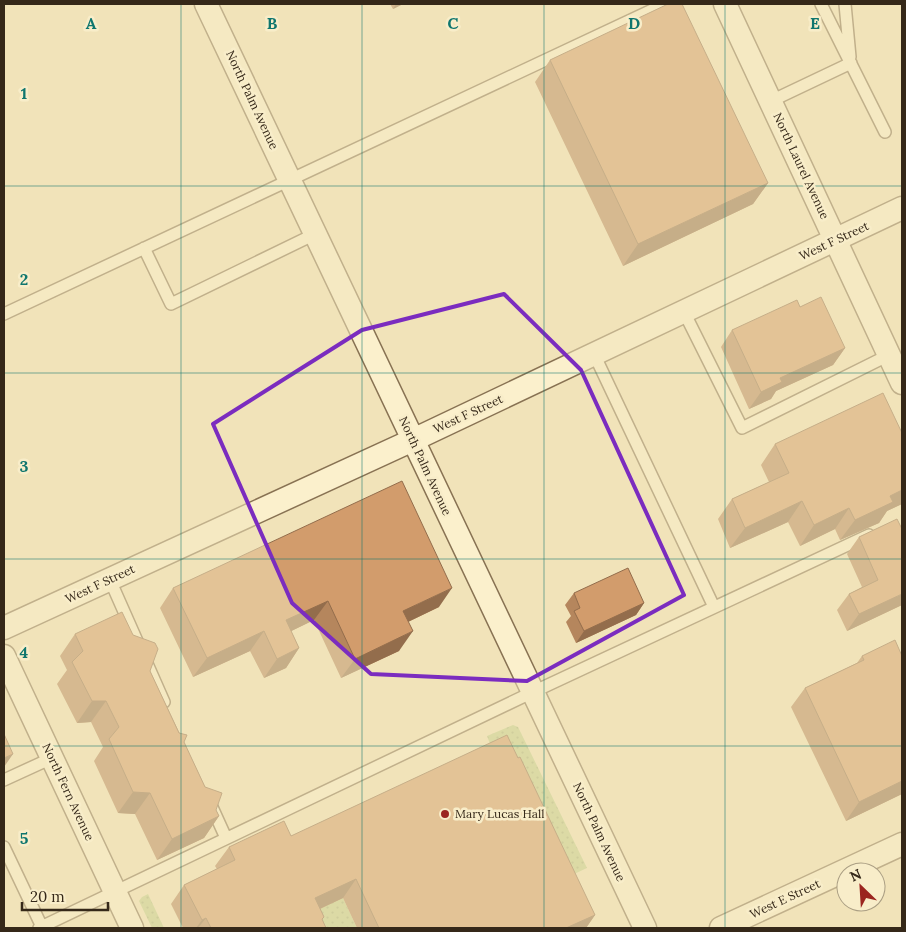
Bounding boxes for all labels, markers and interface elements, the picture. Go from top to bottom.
text: A [86,13,97,33]
text: B [267,13,278,33]
text: C [447,13,459,33]
text: D [628,13,640,33]
text: E [810,13,820,33]
street label: North Palm Avenue [223,48,282,152]
text: 1 [21,83,27,103]
street label: North Laurel Avenue [770,110,833,222]
street label: West F Street [797,218,871,263]
text: 2 [20,269,28,289]
street label: West F Street [431,391,505,436]
street label: North Palm Avenue [396,414,455,518]
text: 3 [20,456,29,476]
street label: West F Street [63,561,137,606]
text: 4 [20,642,29,662]
street label: North Fern Avenue [39,741,98,843]
street label: North Palm Avenue [570,780,629,884]
place label: Mary Lucas Hall [455,806,544,821]
marker: Mary Lucas Hall [439,808,451,820]
text: 5 [20,828,29,848]
north arrow [836,862,886,912]
text: N [847,865,864,886]
street label: West E Street [747,876,823,921]
scale bar [22,880,109,912]
text: 20 m [30,887,65,906]

